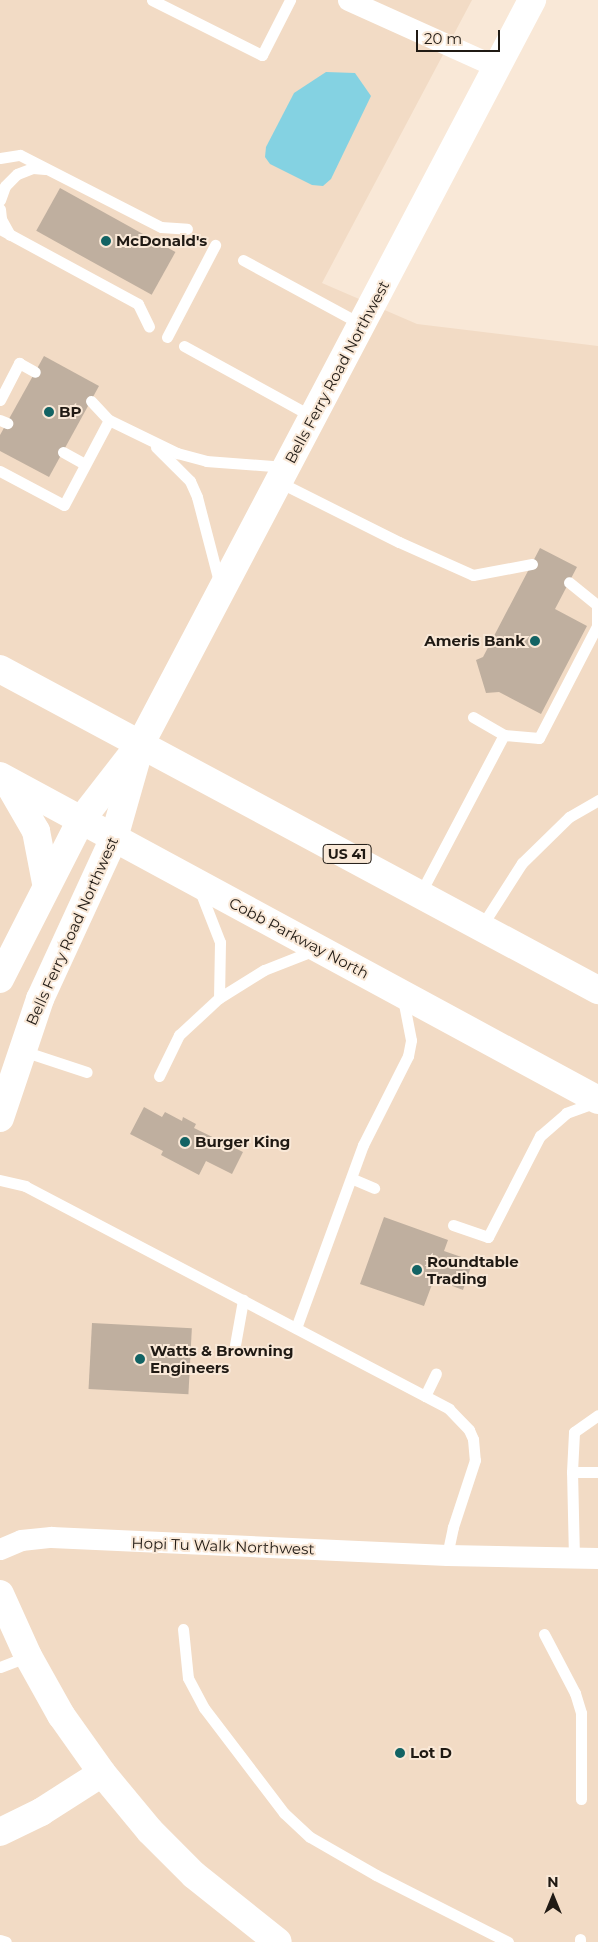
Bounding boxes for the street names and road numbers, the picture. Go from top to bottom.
street label: Bells Ferry Road Northwest [281,278,393,466]
street label: Bells Ferry Road Northwest [22,834,122,1028]
road number: US 41 [322,842,372,866]
street label: Cobb Parkway North [226,894,372,982]
street label: Hopi Tu Walk Northwest [131,1534,315,1558]

